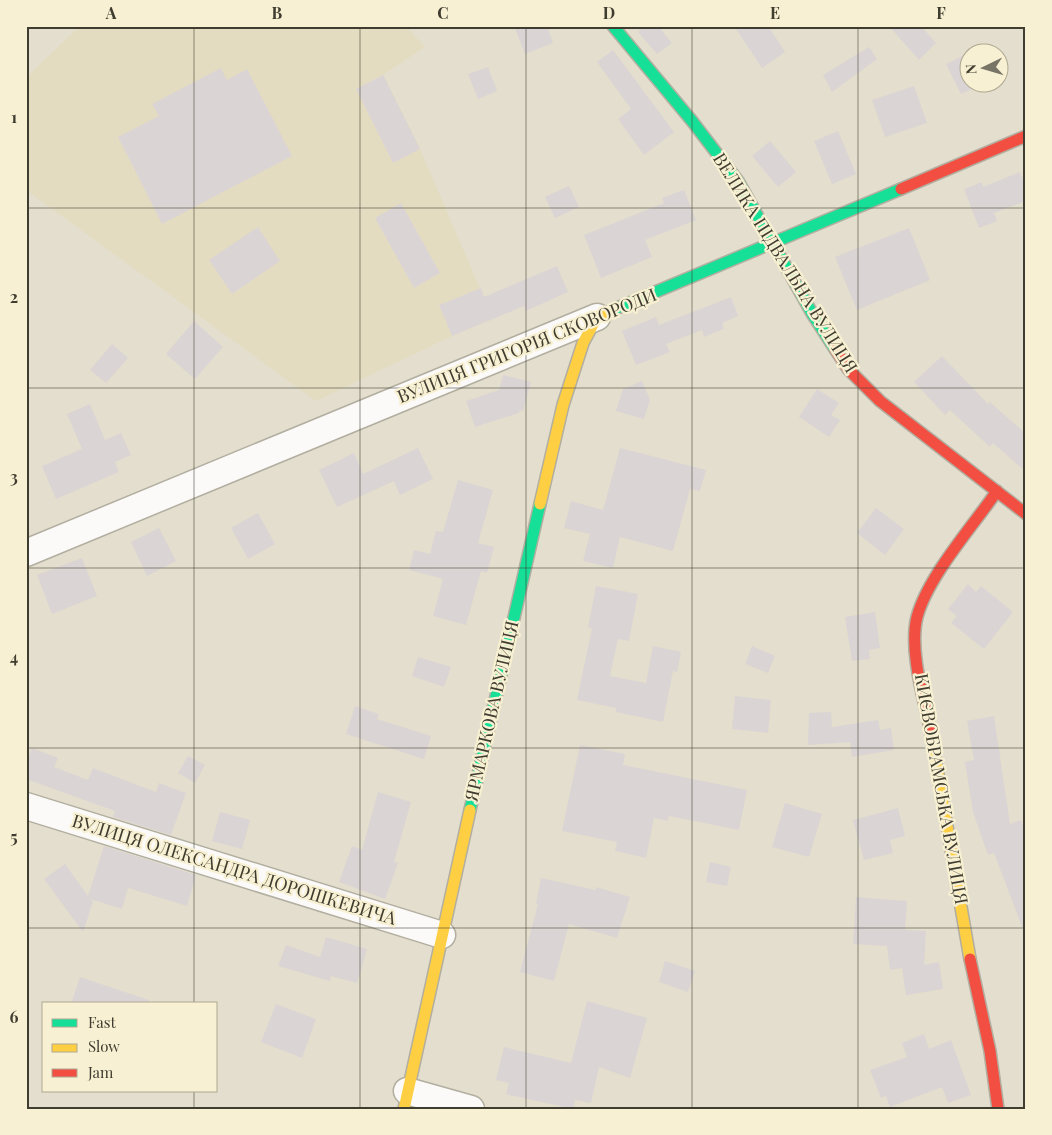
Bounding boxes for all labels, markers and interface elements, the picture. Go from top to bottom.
text: A [105,2,117,23]
text: B [272,2,283,23]
text: C [437,2,449,23]
text: D [603,2,615,23]
text: E [770,2,780,23]
text: F [936,2,946,23]
north arrow [960,42,1010,92]
text: N [961,63,980,75]
text: 1 [11,106,17,127]
street label: ВЕЛИКА ПІДВАЛЬНА ВУЛИЦЯ [708,148,864,377]
street label: ВУЛИЦЯ ГРИГОРІЯ СКОВОРОДИ [393,282,660,408]
text: 2 [10,286,18,307]
text: 3 [10,466,18,487]
street label: ЯРМАРКОВА ВУЛИЦЯ [458,618,524,805]
text: 4 [10,646,18,667]
street label: КИЄВОБРАМСЬКА ВУЛИЦЯ [910,671,974,906]
street label: ВУЛИЦЯ ОЛЕКСАНДРА ДОРОШКЕВИЧА [69,808,400,930]
text: 5 [10,826,18,847]
legend [42,1002,218,1092]
text: 6 [10,1006,19,1027]
text: Fast [88,1012,117,1032]
text: Slow [88,1036,120,1056]
text: Jam [87,1062,114,1082]

